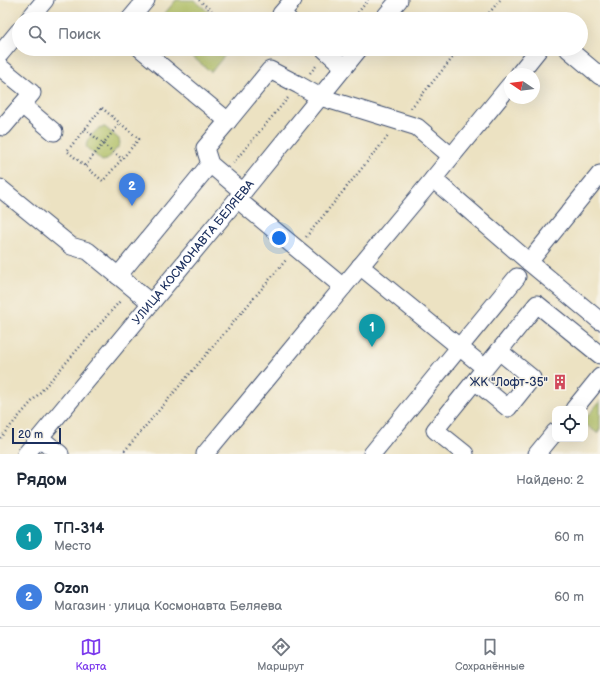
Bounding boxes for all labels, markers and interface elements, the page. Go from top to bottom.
search box [12,12,588,56]
icon: search [26,23,48,45]
text: Поиск [58,25,101,44]
north arrow [504,68,540,104]
pin: 2 [119,173,145,206]
street label: УЛИЦА КОСМОНАВТА БЕЛЯЕВА [129,176,258,328]
your location [269,228,289,248]
pin: 1 [359,314,385,347]
building icon: ЖК "Лофт-35" [551,373,569,391]
place label: ЖК "Лофт-35" [470,375,548,390]
map controls [552,406,588,442]
button: locate [552,406,588,442]
scale bar [12,426,61,445]
text: 20 m [18,428,43,441]
text: Рядом [16,470,67,490]
text: Найдено: 2 [516,472,584,488]
text: ТП-314 [54,519,104,538]
text: 1 [26,529,32,545]
text: 60 m [554,529,584,545]
text: Место [54,538,91,554]
text: Ozon [54,579,89,598]
text: 2 [25,589,33,605]
text: 60 m [554,589,584,605]
text: Магазин · улица Космонавта Беляева [54,598,282,614]
tab: Карта [75,636,106,673]
tab: Маршрут [257,636,304,673]
tab: Сохранённые [455,636,525,673]

